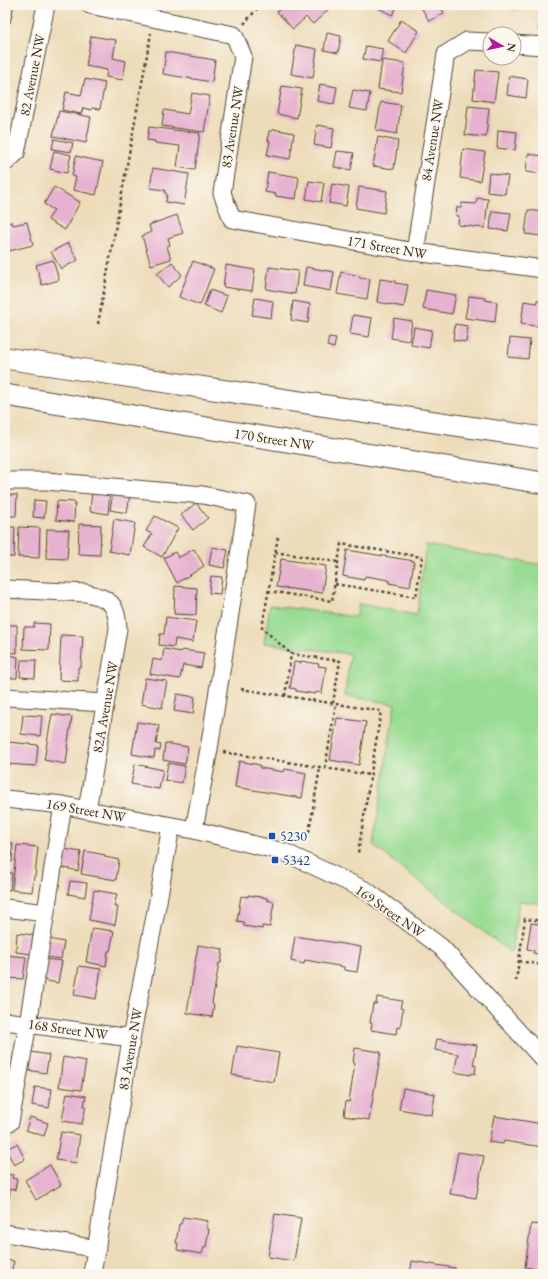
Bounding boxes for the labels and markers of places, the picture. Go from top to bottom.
place label: 5230 [280,827,307,845]
marker: 5230 [267,831,277,841]
place label: 5342 [283,851,310,869]
marker: 5342 [270,855,280,865]

